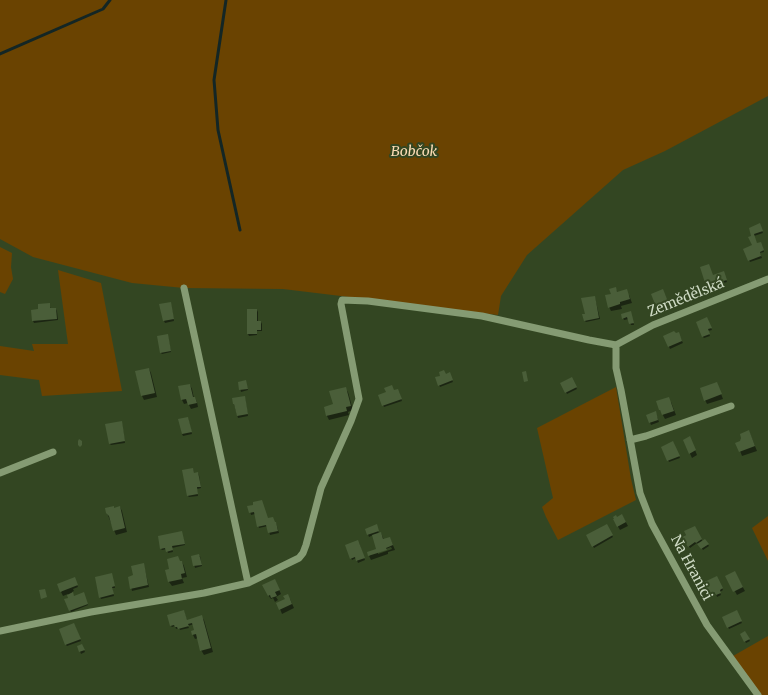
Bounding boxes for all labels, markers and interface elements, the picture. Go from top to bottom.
park label: Bobčok [391,144,437,160]
street label: Zemědělská [645,275,727,321]
street label: Na Hranici [667,532,715,604]

